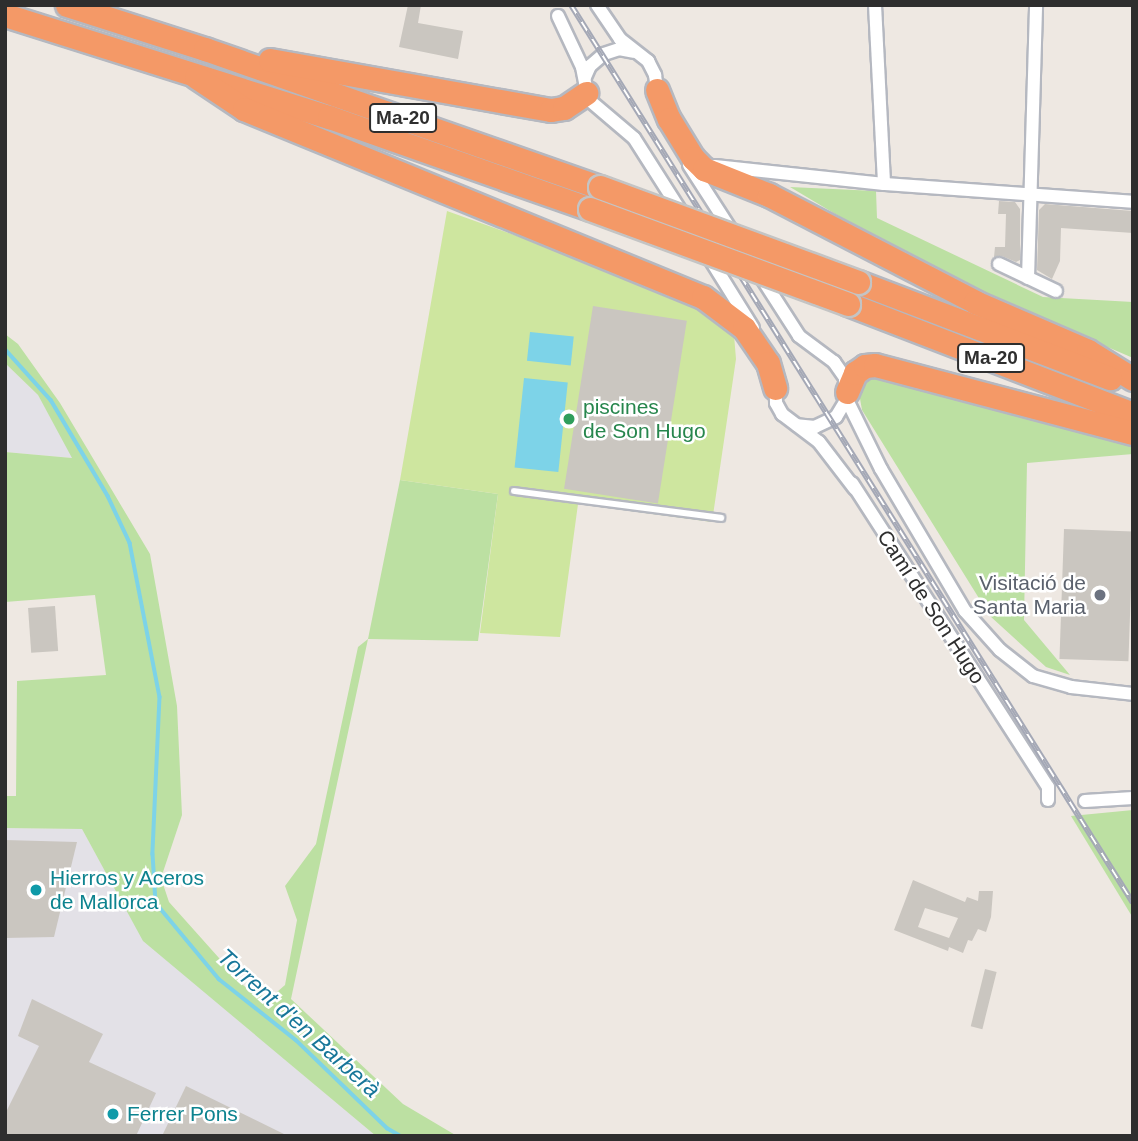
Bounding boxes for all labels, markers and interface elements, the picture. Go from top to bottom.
road number: Ma-20 [368,102,438,134]
road number: Ma-20 [956,342,1026,374]
place label: piscines de Son Hugo [583,394,706,444]
marker: piscines de Son Hugo [561,411,577,427]
street label: Camí de Son Hugo [872,525,990,689]
place label: Visitació de Santa Maria [973,570,1086,620]
marker: Visitació de Santa Maria [1092,587,1108,603]
place label: Hierros y Aceros de Mallorca [50,865,205,915]
marker: Hierros y Aceros de Mallorca [28,882,44,898]
water label: Torrent d'en Barberà [212,943,386,1103]
place label: Ferrer Pons [127,1101,238,1127]
marker: Ferrer Pons [105,1106,121,1122]

